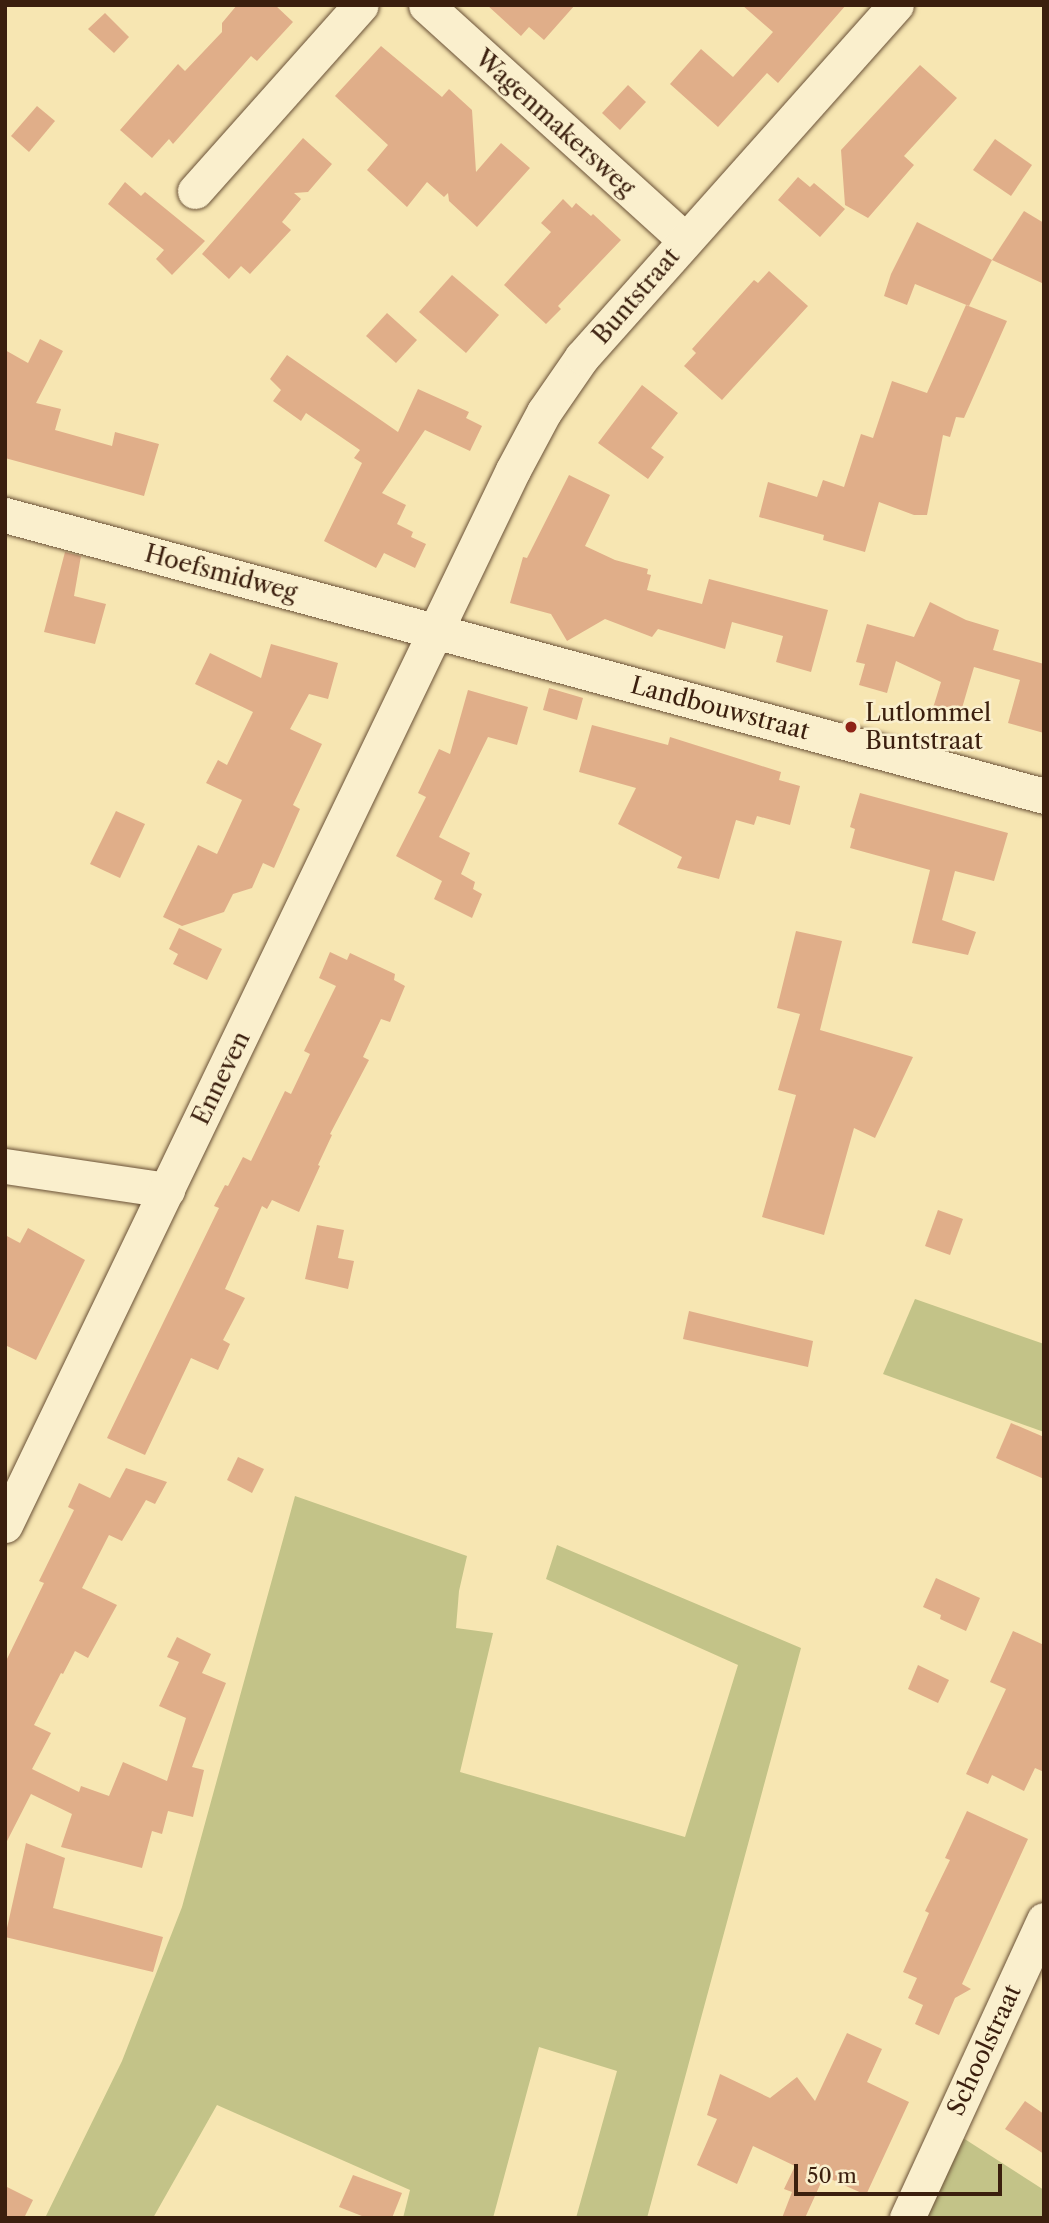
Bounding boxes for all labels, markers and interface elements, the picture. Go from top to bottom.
street label: Wagenmakersweg [469,44,641,202]
street label: Buntstraat [587,242,685,350]
street label: Hoefsmidweg [142,539,300,607]
street label: Landbouwstraat [628,670,812,746]
place label: Lutlommel Buntstraat [865,699,991,755]
marker: Lutlommel Buntstraat [843,719,859,735]
street label: Enneven [186,1027,256,1129]
street label: Schoolstraat [941,1980,1027,2120]
scale bar [797,2150,1005,2194]
text: 50 m [807,2163,857,2188]

